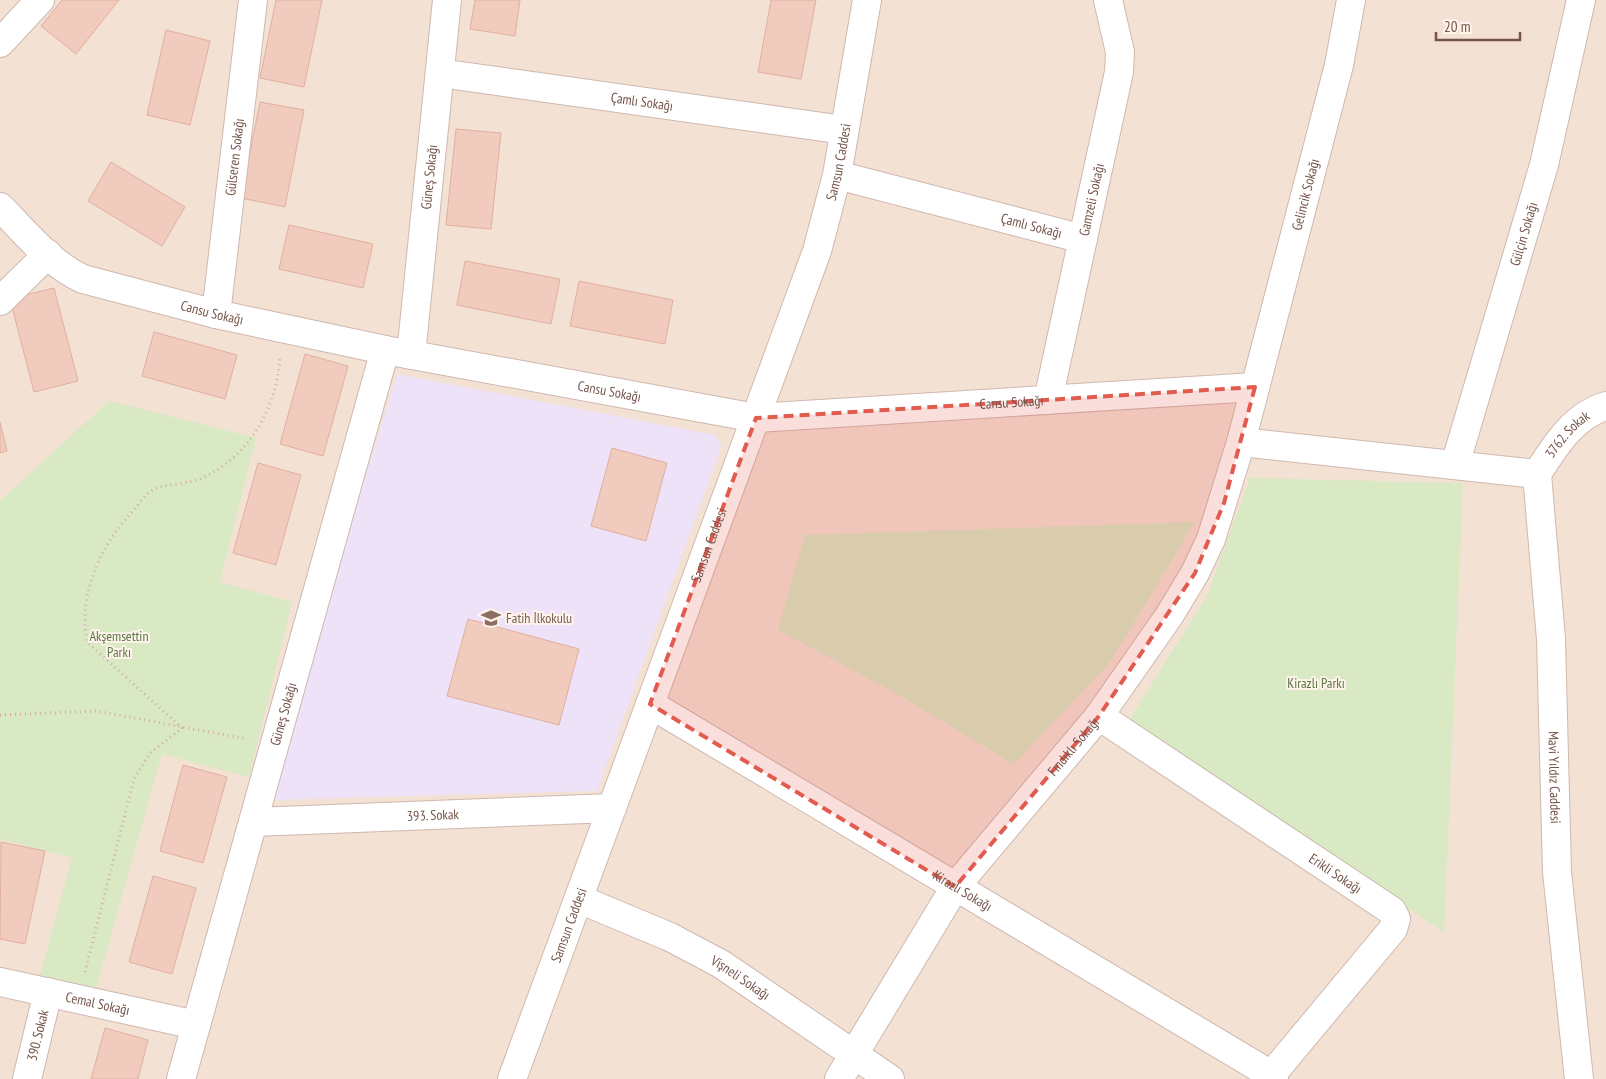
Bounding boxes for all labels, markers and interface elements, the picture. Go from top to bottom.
scale bar [1436,10,1520,42]
text: 20 m [1444,17,1470,36]
street label: Çamlı Sokağı [610,88,674,115]
street label: Gülseren Sokağı [221,117,248,197]
street label: Samsun Caddesi [822,122,855,203]
street label: Güneş Sokağı [417,144,441,210]
street label: Gelincik Sokağı [1287,157,1323,232]
street label: Gamzeli Sokağı [1075,162,1108,238]
street label: Gülçin Sokağı [1506,200,1542,268]
street label: Çamlı Sokağı [999,209,1064,242]
street label: Cansu Sokağı [179,296,245,329]
street label: Cansu Sokağı [576,377,642,406]
street label: Cansu Sokağı [979,391,1044,413]
street label: 3762. Sokak [1541,406,1594,461]
street label: Samsun Caddesi [687,505,731,585]
school or university icon: Fatih İlkokulu [480,607,502,629]
place label: Fatih İlkokulu [506,609,572,627]
park label: Akşemsettin Parkı [89,627,149,661]
park label: Kirazlı Parkı [1287,674,1345,692]
street label: Güneş Sokağı [266,680,301,748]
street label: Fındıklı Sokağı [1044,714,1103,779]
street label: Mavi Yıldız Caddesi [1544,731,1565,824]
street label: 393. Sokak [407,805,460,825]
street label: Erikli Sokağı [1306,849,1365,897]
street label: Kirazlı Sokağı [930,866,995,915]
street label: Samsun Caddesi [547,885,591,965]
street label: Vişneli Sokağı [707,951,774,1004]
street label: Cemal Sokağı [64,988,131,1019]
street label: 390. Sokak [23,1007,53,1063]

